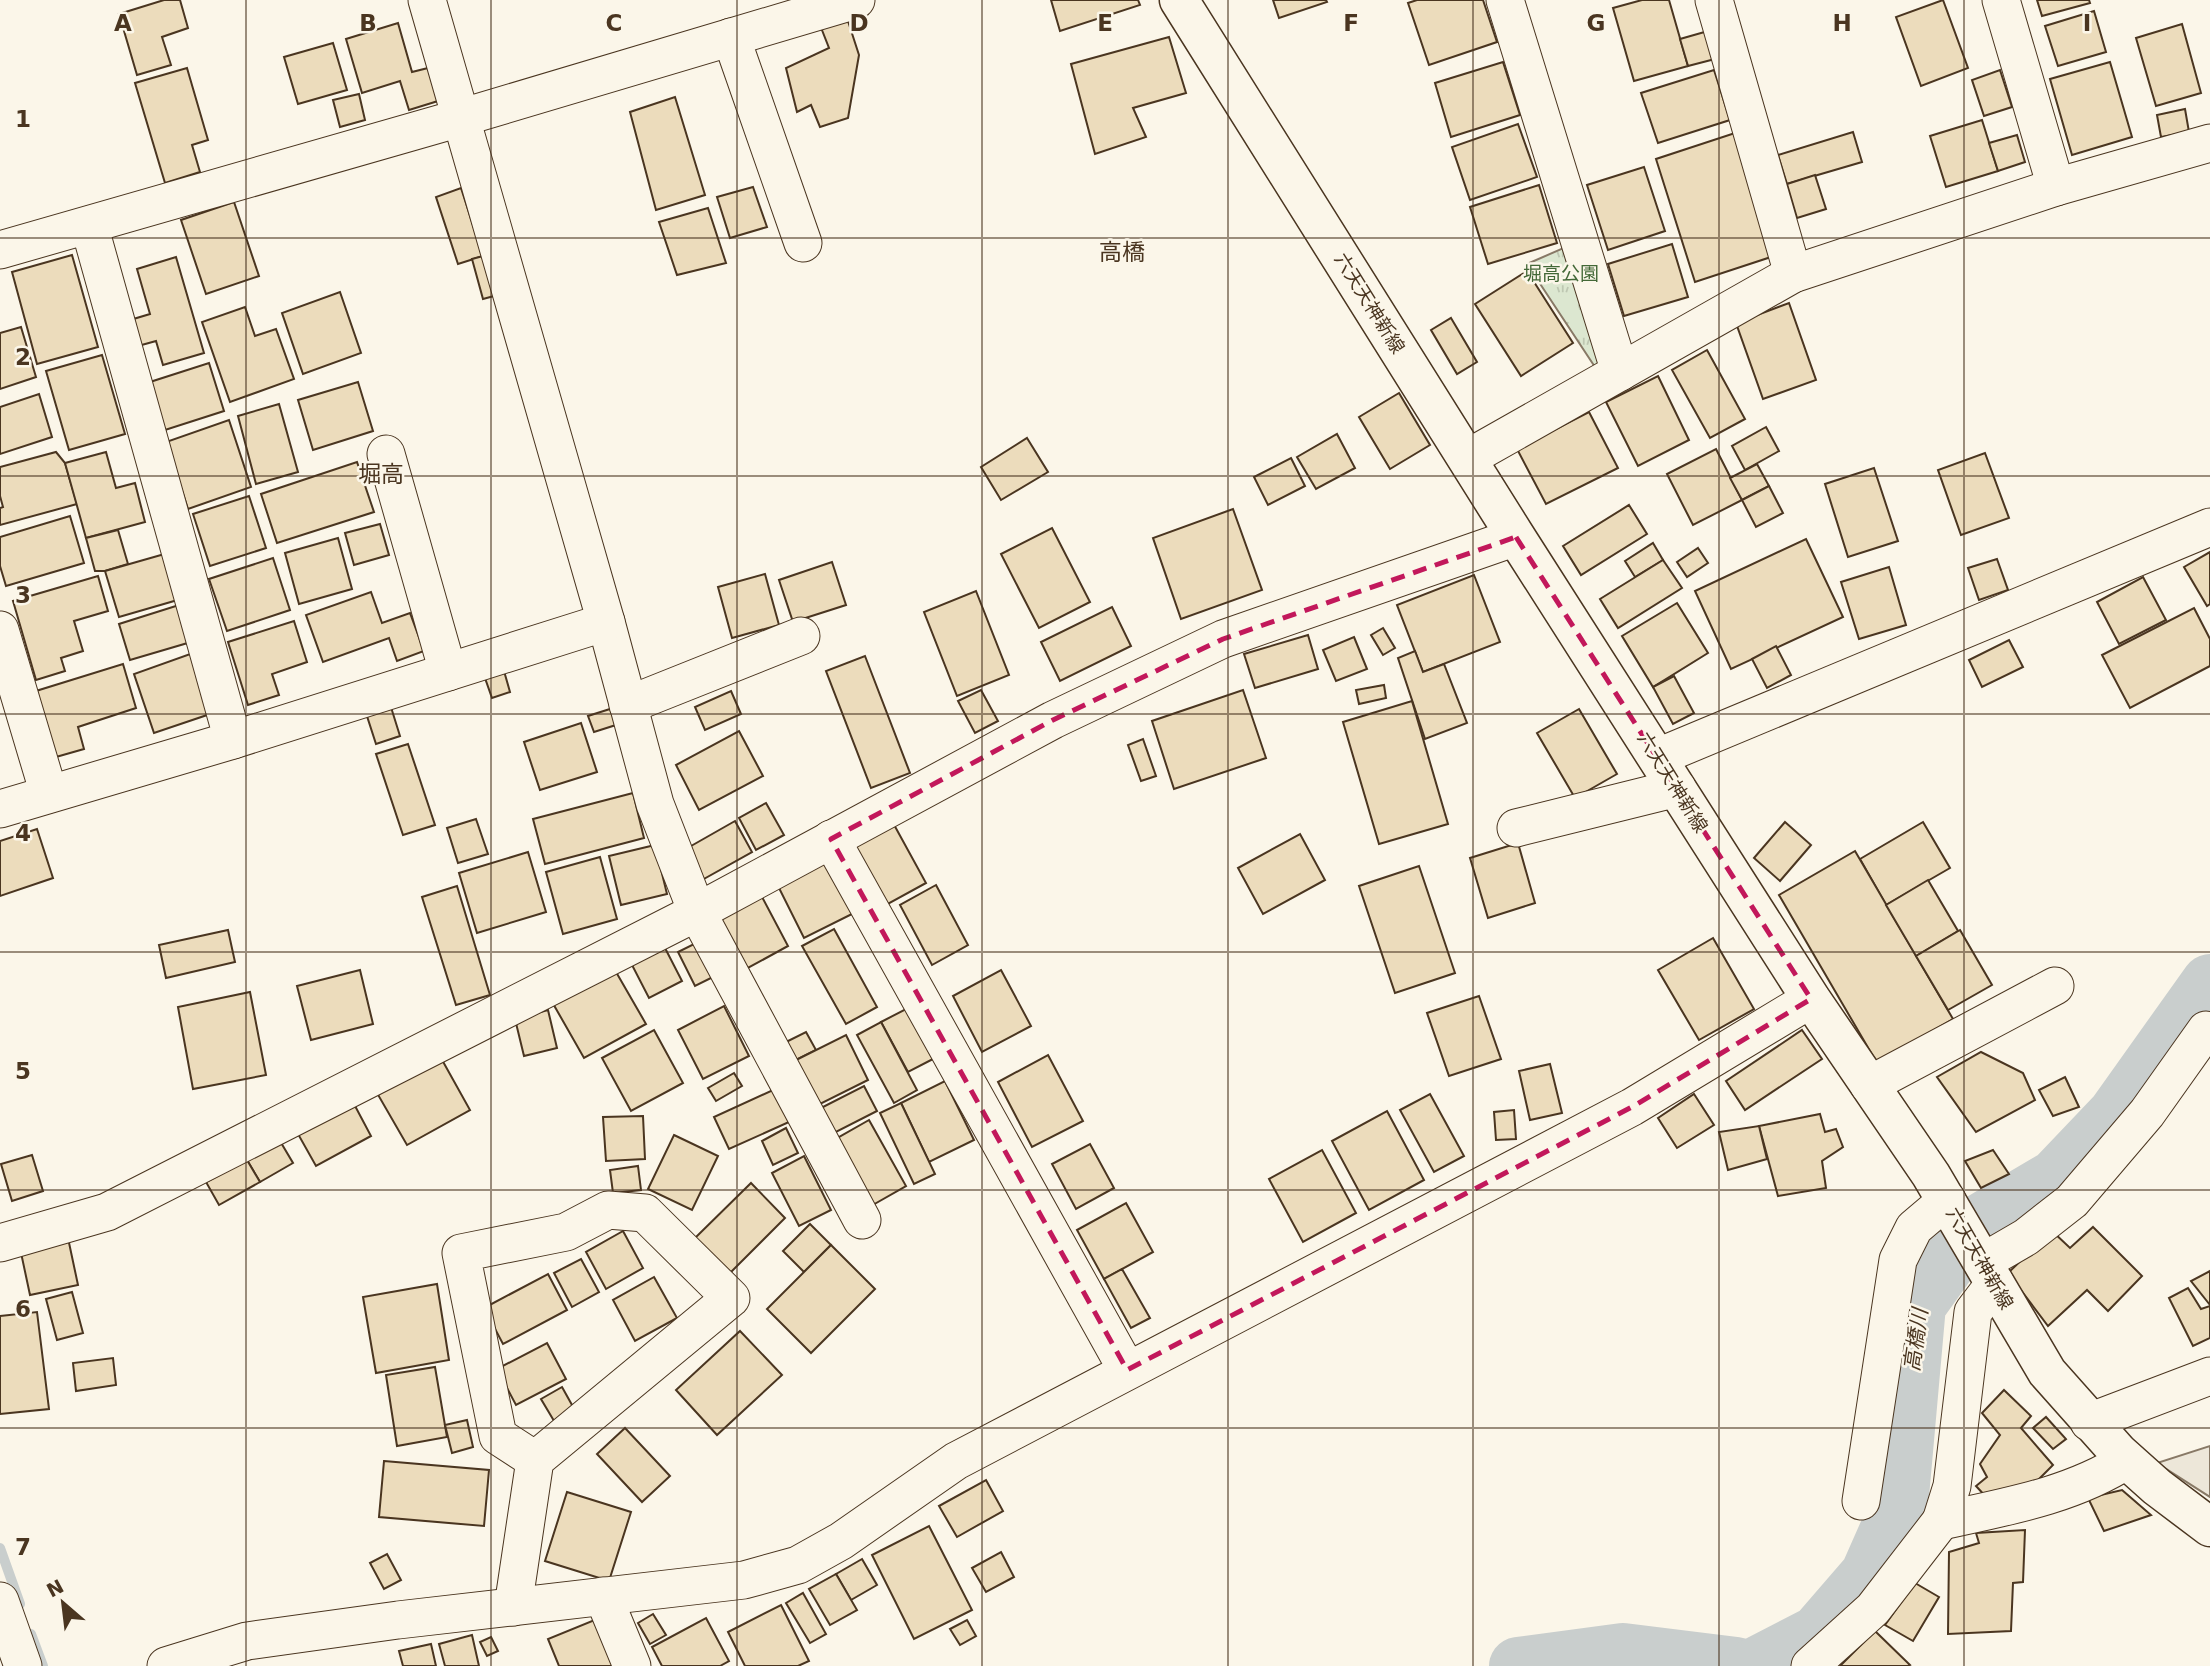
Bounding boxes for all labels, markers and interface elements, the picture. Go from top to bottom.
text: A [114,10,132,36]
text: B [359,10,377,36]
text: C [606,10,622,36]
text: D [849,10,869,36]
text: E [1097,10,1113,36]
text: F [1343,10,1359,36]
text: G [1587,10,1605,36]
text: H [1832,10,1852,36]
text: I [2083,10,2091,36]
text: 1 [15,106,31,132]
district label: 高橋 [1099,239,1145,265]
street label: 六天天神新線 [1330,249,1410,357]
park label: 堀高公園 [1523,262,1599,284]
text: 2 [15,344,31,370]
district label: 堀高 [358,461,404,487]
text: 3 [15,582,31,608]
street label: 六天天神新線 [1633,728,1713,836]
text: 4 [15,820,31,846]
text: 5 [15,1058,31,1084]
street label: 六天天神新線 [1942,1203,2018,1313]
text: 6 [15,1296,31,1322]
water label: 高橋川 [1900,1305,1933,1373]
text: 7 [15,1534,31,1560]
north arrow [28,1568,98,1638]
text: N [43,1575,67,1601]

